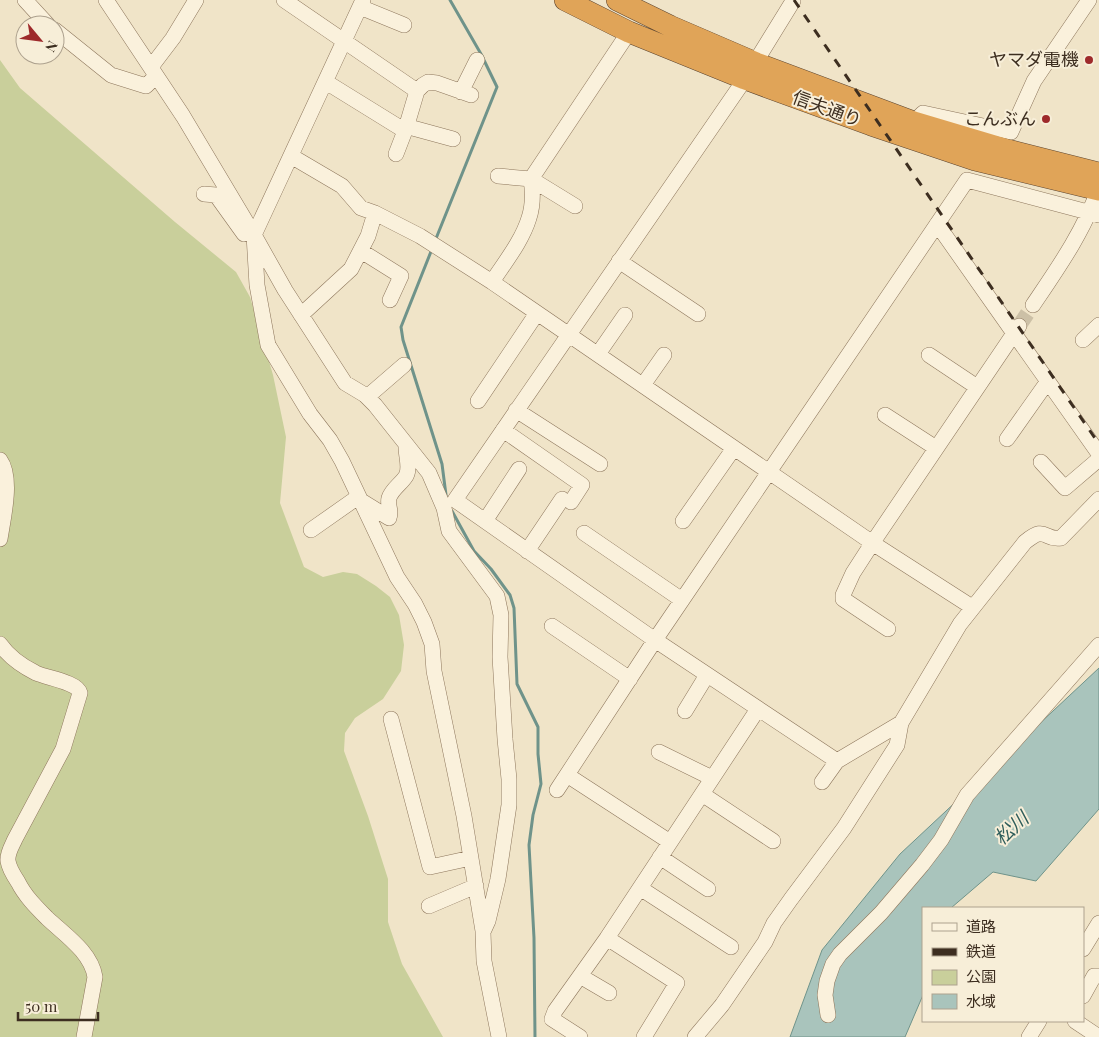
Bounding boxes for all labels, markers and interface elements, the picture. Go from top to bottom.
north arrow [15,15,65,65]
text: N [41,38,63,56]
place label: ヤマダ電機 [989,47,1079,71]
marker: ヤマダ電機 [1083,54,1095,66]
street label: 信夫通り [789,84,865,132]
place label: こんぶん [964,106,1036,130]
marker: こんぶん [1040,113,1052,125]
water label: 松川 [988,804,1035,850]
legend [922,907,1084,1022]
text: 道路 [966,916,996,936]
text: 鉄道 [966,941,996,961]
text: 公園 [966,966,996,986]
scale bar [18,990,98,1022]
text: 水域 [966,991,996,1011]
text: 50 m [25,996,58,1016]

